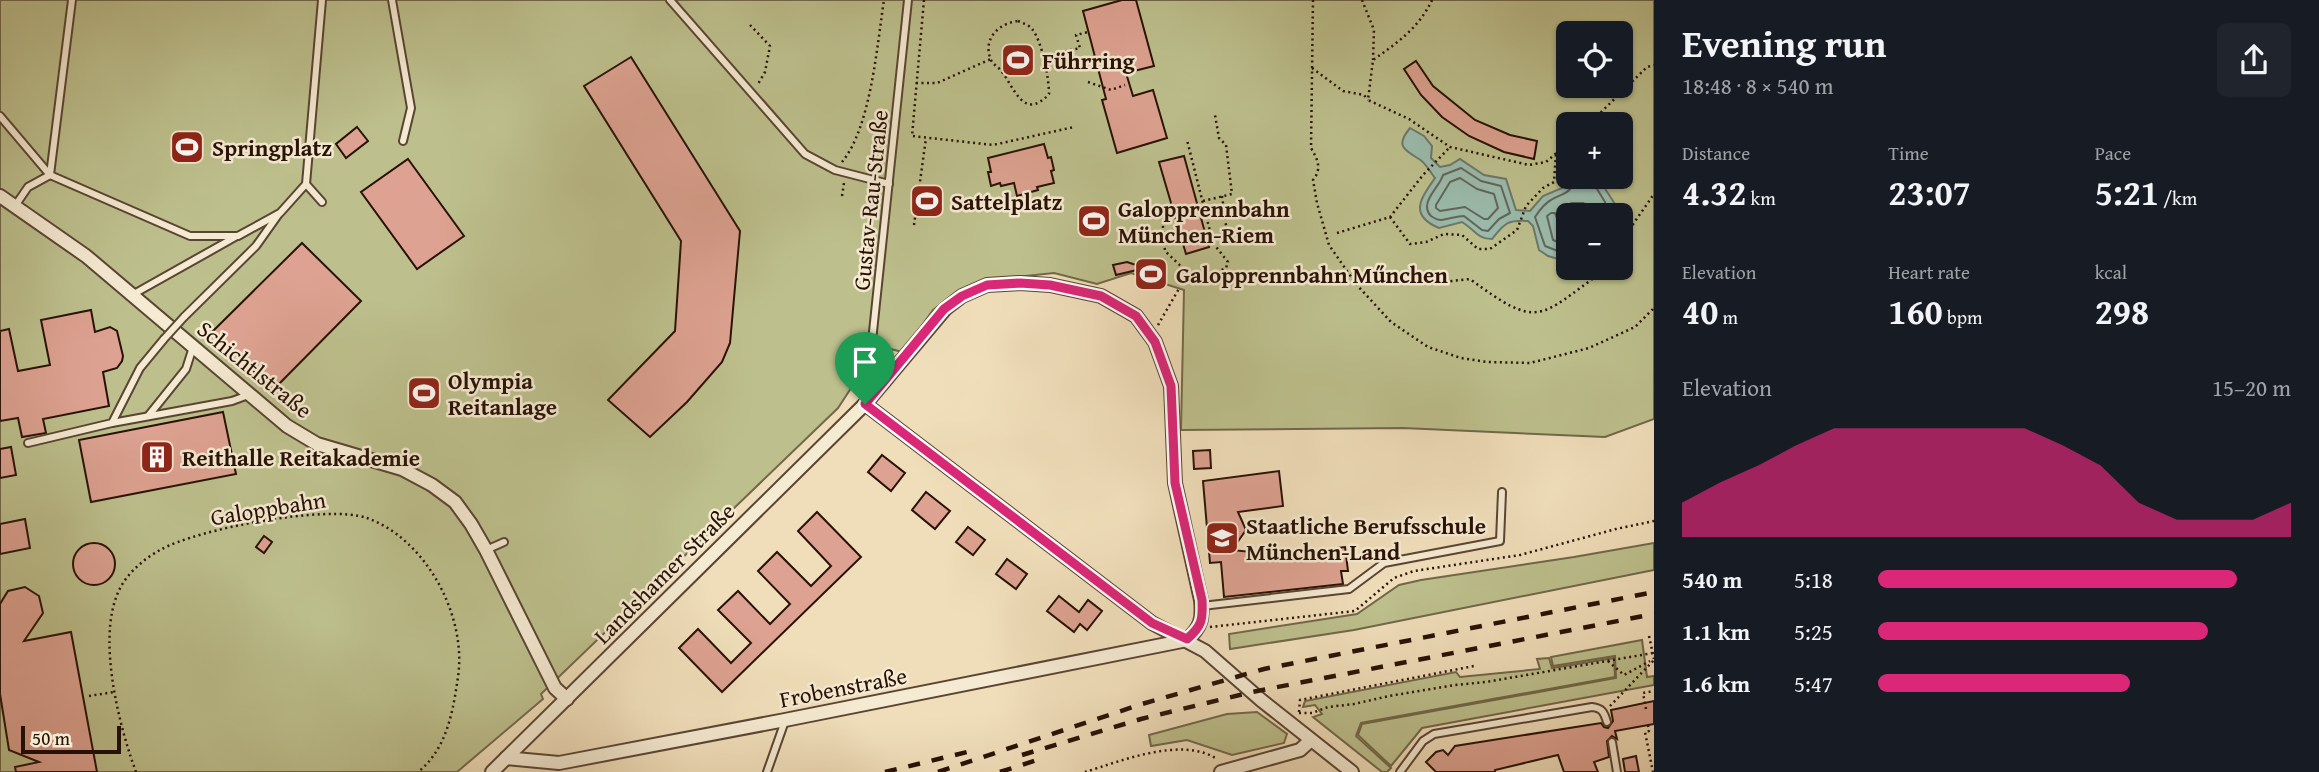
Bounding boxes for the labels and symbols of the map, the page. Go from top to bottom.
sports icon: Führring [999,41,1037,79]
place label: Führring [1042,44,1136,77]
street label: Gustav-Rau-Straße [844,108,896,292]
sports icon: Springplatz [168,128,206,166]
place label: Springplatz [212,131,332,164]
sports icon: Sattelplatz [908,182,946,220]
place label: Sattelplatz [951,185,1062,218]
place label: Galopprennbahn München-Riem [1118,192,1290,251]
sports icon: Galopprennbahn München-Riem [1075,202,1113,240]
sports icon: Galopprennbahn Műnchen [1132,255,1170,293]
place label: Galopprennbahn Műnchen [1176,258,1448,291]
street label: Schichtlstraße [190,312,320,426]
pin [835,332,895,404]
place label: Olympia Reitanlage [448,364,557,423]
sports icon: Olympia Reitanlage [405,374,443,412]
building icon: Reithalle Reitakademie [138,438,176,476]
place label: Reithalle Reitakademie [182,441,420,474]
street label: Galoppbahn [208,483,328,533]
street label: Landshamer Straße [586,495,742,651]
place label: Staatliche Berufsschule München-Land [1246,509,1486,568]
school or university icon: Staatliche Berufsschule München-Land [1203,519,1241,557]
street label: Frobenstraße [776,658,910,716]
scale bar [21,723,121,755]

